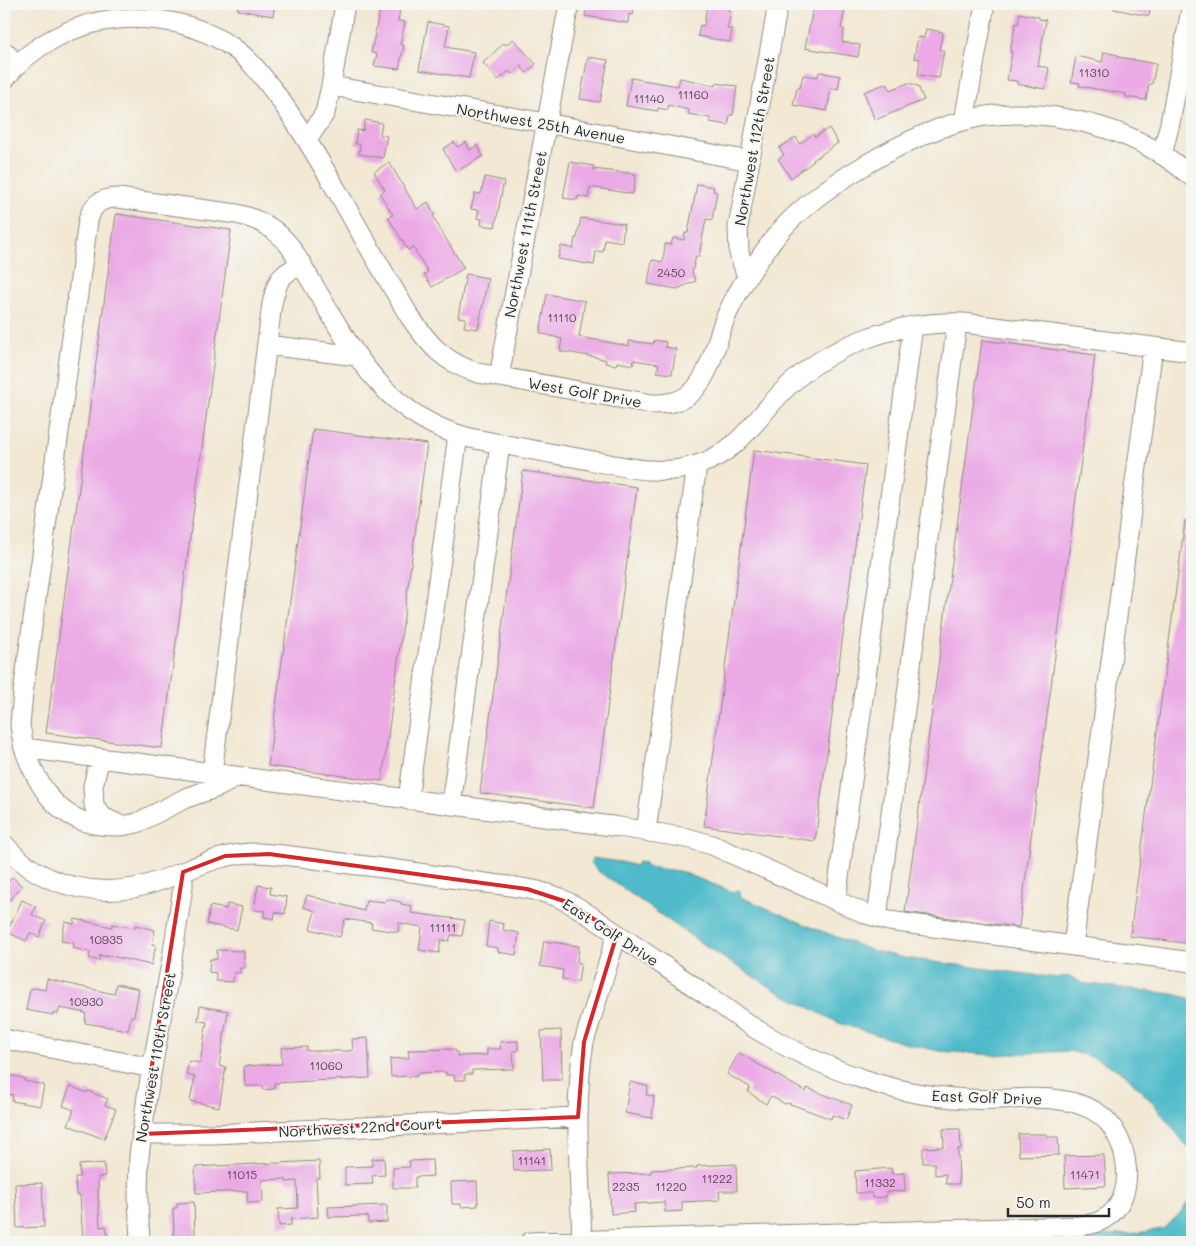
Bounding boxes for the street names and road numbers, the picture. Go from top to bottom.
street label: Northwest 112th Street [729,55,779,227]
street label: Northwest 25th Avenue [455,98,627,148]
street label: Northwest 111th Street [499,149,551,319]
street label: West Golf Drive [527,372,643,412]
street label: East Golf Drive [559,893,663,971]
street label: Northwest 110th Street [130,970,180,1144]
street label: East Golf Drive [931,1085,1043,1109]
street label: Northwest 22nd Court [278,1113,442,1141]

